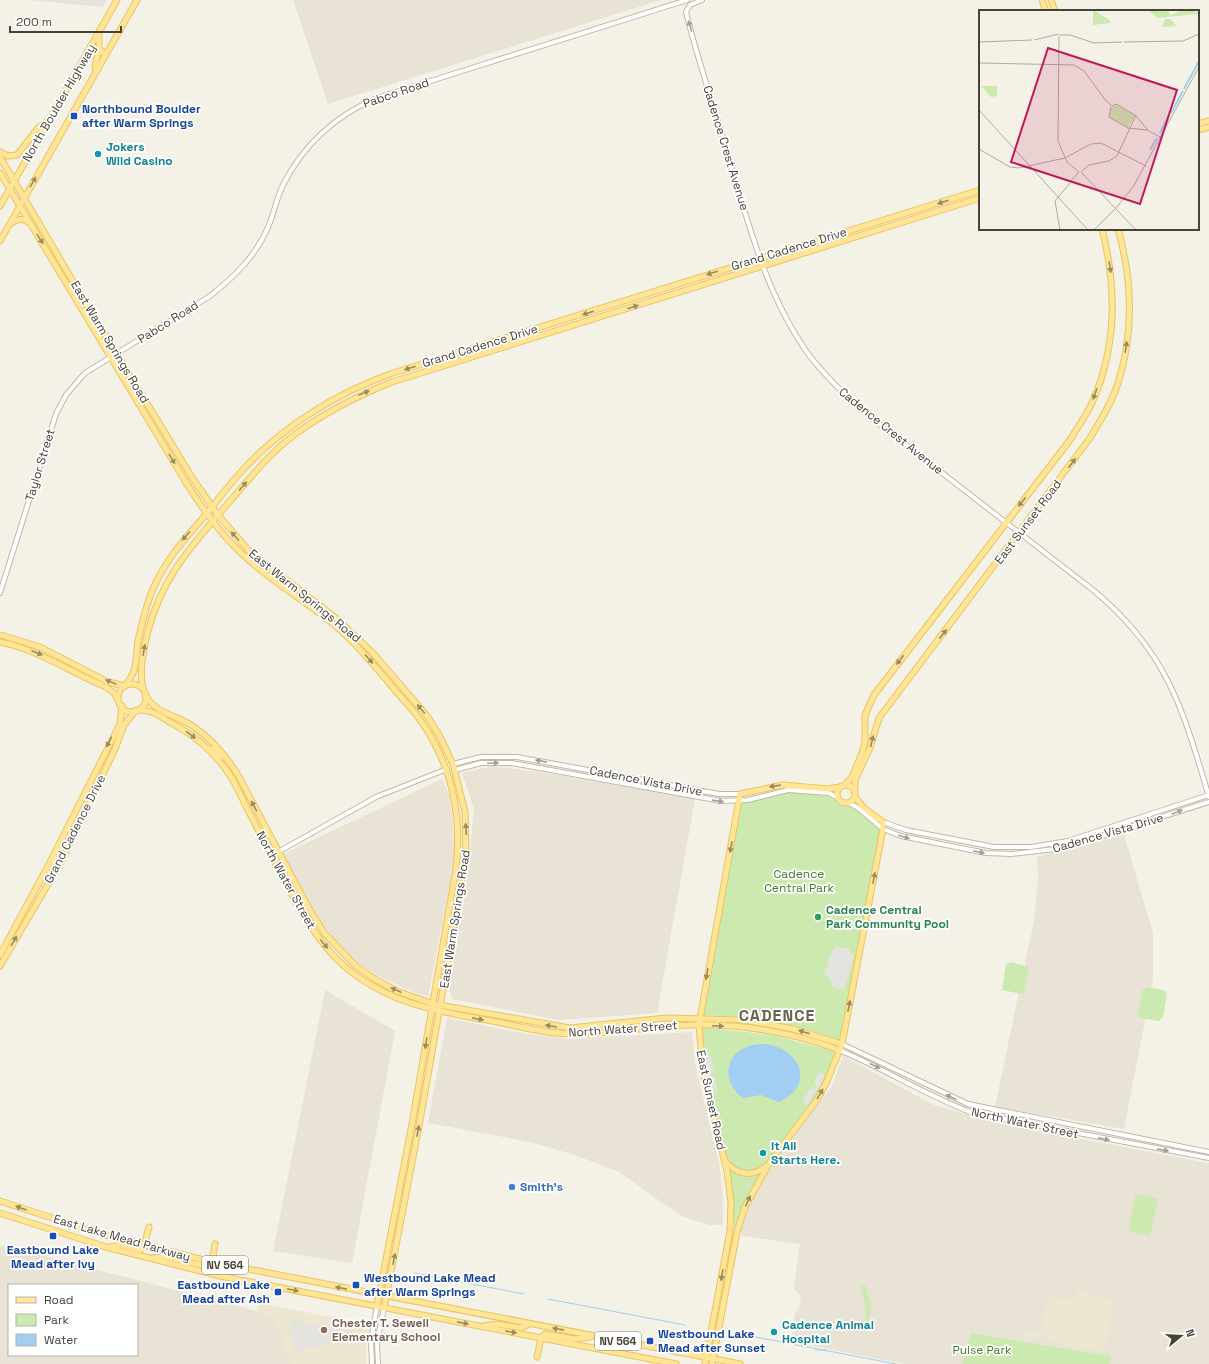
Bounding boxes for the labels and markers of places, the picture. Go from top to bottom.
place label: Northbound Boulder after Warm Springs [82,101,201,131]
marker: Northbound Boulder after Warm Springs [69,111,79,121]
place label: Jokers Wild Casino [106,139,173,169]
marker: Jokers Wild Casino [93,149,103,159]
place label: Cadence Central Park Community Pool [826,902,949,932]
marker: Cadence Central Park Community Pool [813,912,823,922]
place label: It All Starts Here. [771,1138,840,1168]
marker: It All Starts Here. [758,1148,768,1158]
place label: Smith's [520,1179,563,1195]
marker: Smith's [507,1182,517,1192]
marker: Eastbound Lake Mead after Ivy [48,1231,58,1241]
place label: Eastbound Lake Mead after Ivy [7,1242,99,1272]
place label: Westbound Lake Mead after Warm Springs [364,1270,496,1300]
place label: Eastbound Lake Mead after Ash [178,1277,270,1307]
marker: Westbound Lake Mead after Warm Springs [351,1280,361,1290]
marker: Eastbound Lake Mead after Ash [273,1287,283,1297]
place label: Chester T. Sewell Elementary School [332,1315,440,1345]
place label: Cadence Animal Hospital [782,1317,874,1347]
marker: Chester T. Sewell Elementary School [319,1325,329,1335]
place label: Westbound Lake Mead after Sunset [658,1326,765,1356]
marker: Cadence Animal Hospital [769,1327,779,1337]
marker: Westbound Lake Mead after Sunset [645,1336,655,1346]

